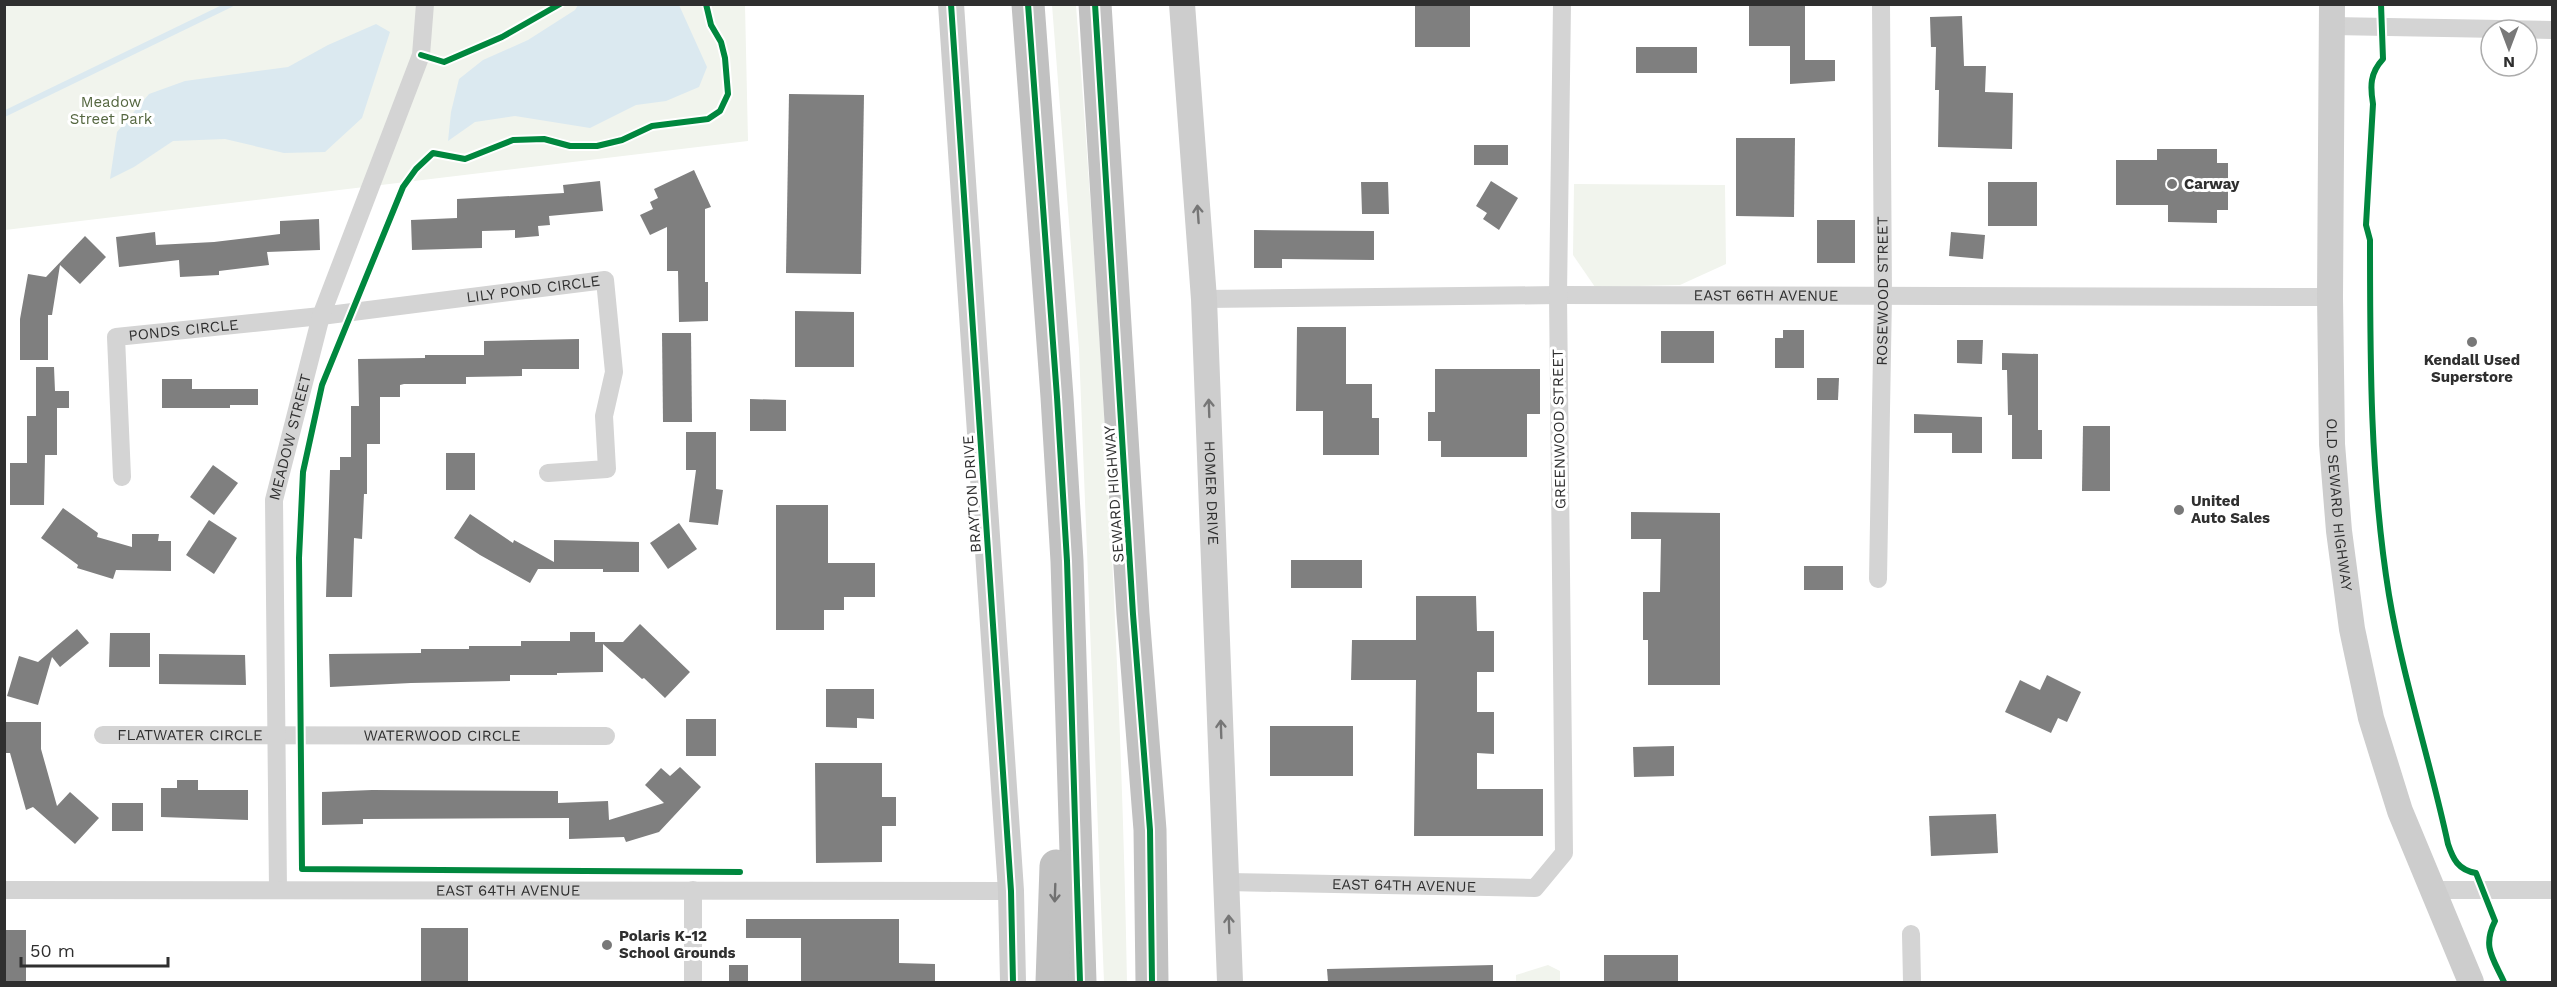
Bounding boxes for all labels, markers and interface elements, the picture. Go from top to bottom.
north arrow [2479,18,2539,78]
text: N [2503,53,2515,72]
park label: Meadow Street Park [70,93,153,128]
place label: Carway [2184,175,2240,193]
marker: Carway [2165,177,2179,191]
one-way arrow [1192,204,1203,224]
street label: ROSEWOOD STREET [1873,216,1892,366]
street label: LILY POND CIRCLE [465,272,601,307]
street label: EAST 66TH AVENUE [1694,286,1838,305]
street label: PONDS CIRCLE [128,316,239,345]
marker: Kendall Used Superstore [2465,335,2479,349]
street label: GREENWOOD STREET [1549,349,1569,509]
place label: Kendall Used Superstore [2424,351,2520,386]
street label: MEADOW STREET [265,372,315,502]
one-way arrow [1203,399,1214,419]
street label: OLD SEWARD HIGHWAY [2323,418,2356,593]
street label: SEWARD HIGHWAY [1100,424,1128,563]
street label: BRAYTON DRIVE [959,435,985,553]
street label: HOMER DRIVE [1200,441,1222,546]
place label: United Auto Sales [2191,492,2270,527]
marker: United Auto Sales [2172,503,2186,517]
one-way arrow [1216,720,1227,740]
street label: FLATWATER CIRCLE [117,726,263,744]
street label: WATERWOOD CIRCLE [363,727,521,745]
street label: EAST 64TH AVENUE [1332,875,1476,896]
street label: EAST 64TH AVENUE [436,881,580,900]
one-way arrow [1050,882,1061,902]
one-way arrow [1223,915,1234,935]
place label: Polaris K-12 School Grounds [619,927,736,962]
scale bar [21,930,168,968]
marker: Polaris K-12 School Grounds [600,938,614,952]
text: 50 m [30,940,75,961]

